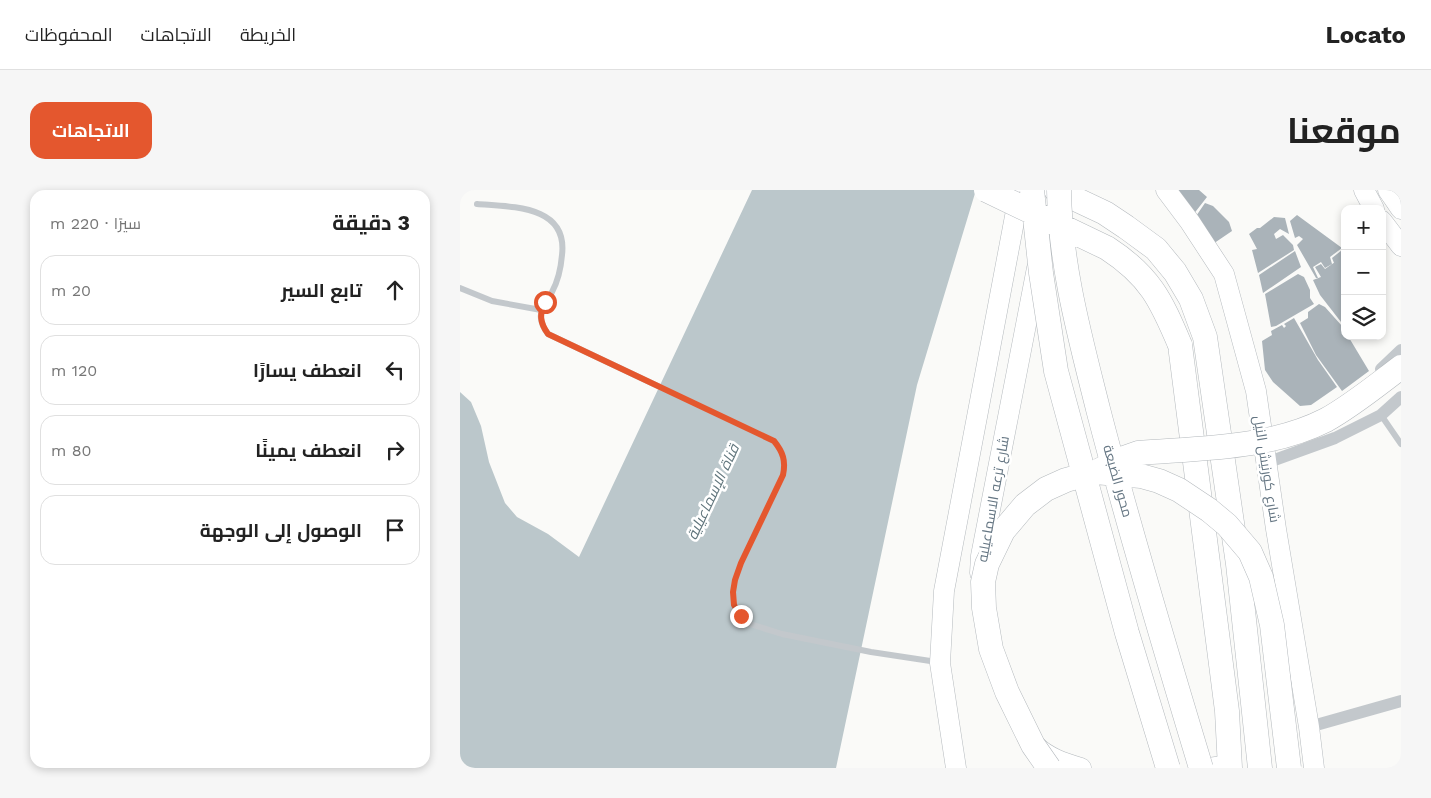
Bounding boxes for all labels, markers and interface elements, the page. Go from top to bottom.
text: Locato [1325,21,1406,49]
text: المحفوظات [25,24,113,45]
text: الاتجاهات [141,24,212,45]
text: الخريطة [240,24,296,45]
button: الاتجاهات [30,102,152,159]
text: موقعنا [1287,110,1401,152]
map controls [1341,205,1386,340]
button: + [1341,205,1386,250]
text: 3 دقيقة [332,210,410,235]
text: سيرًا · 220 m [50,214,141,233]
button: − [1341,250,1386,295]
icon: ahead [381,276,409,304]
text: تابع السير [281,279,362,302]
text: 20 m [51,281,91,300]
route start [534,291,557,314]
button: layers [1341,295,1386,340]
icon: left [381,356,409,384]
text: انعطف يسارًا [253,359,362,382]
text: 120 m [51,361,97,380]
street label: شارع كورنيش النيل [1250,414,1283,524]
street label: شارع ترعه الاسماعيليه [974,435,1013,564]
icon: right [381,436,409,464]
text: انعطف يمينًا [255,439,362,462]
text: 80 m [51,441,92,460]
water label: قناة الإسماعيلية [683,441,744,543]
street label: محور الضبعة [1100,443,1136,519]
icon: arrive [381,516,409,544]
text: الوصول إلى الوجهة [200,519,362,542]
route end [730,605,753,628]

